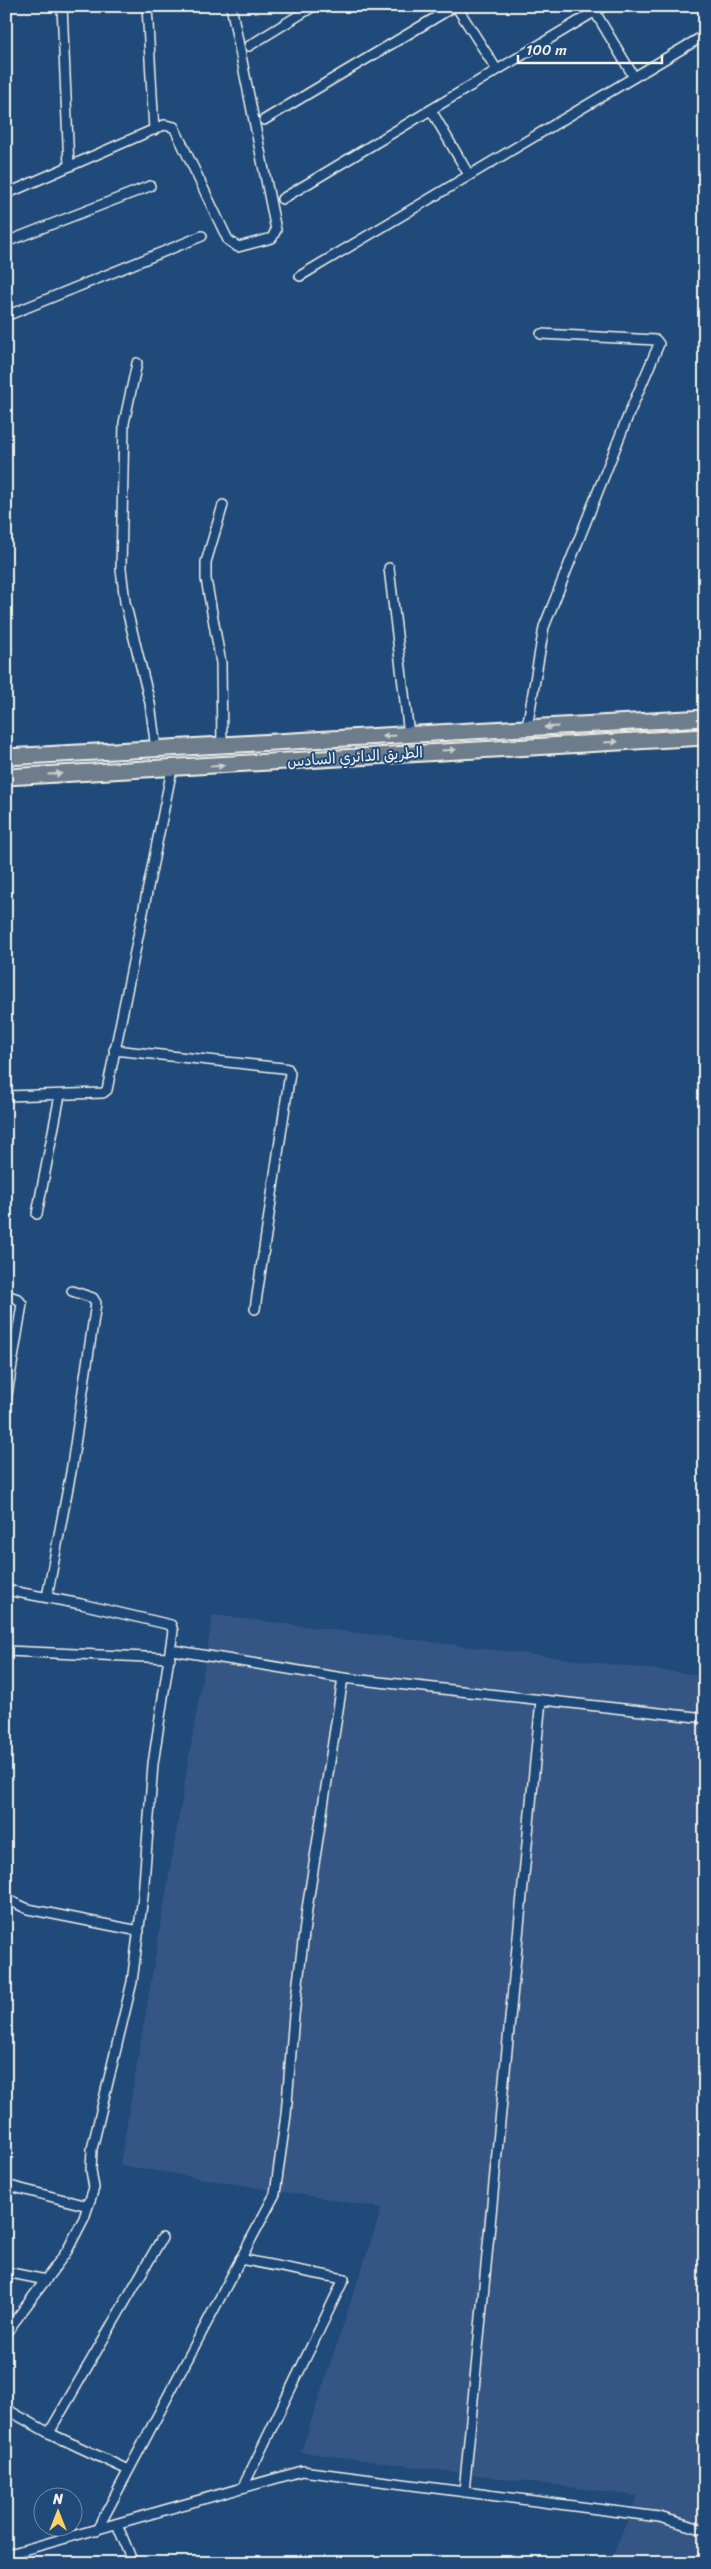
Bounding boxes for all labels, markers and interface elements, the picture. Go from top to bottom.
scale bar [518,32,662,64]
text: 100 m [526,37,567,63]
one-way arrow [543,723,559,731]
one-way arrow [381,732,397,740]
one-way arrow [604,737,620,745]
street label: الطريق الدائري السادس [286,739,424,775]
one-way arrow [441,746,457,754]
one-way arrow [209,762,225,770]
one-way arrow [47,770,63,778]
north arrow [32,2486,82,2536]
text: N [52,2487,63,2512]

